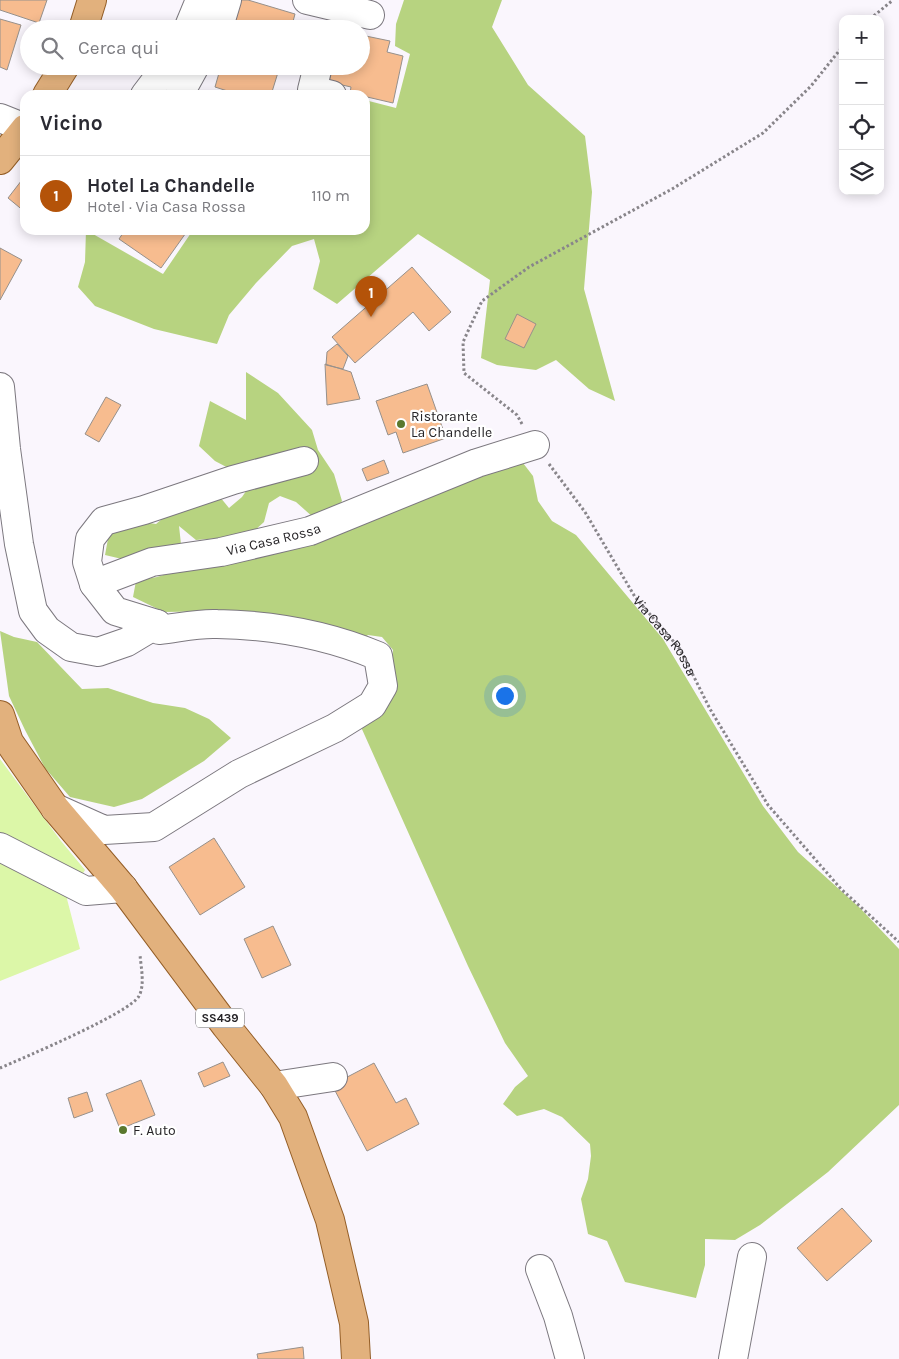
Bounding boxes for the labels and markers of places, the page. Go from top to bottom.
pin: 1 [355,276,387,317]
place label: Ristorante La Chandelle [411,408,492,441]
marker: Ristorante La Chandelle [395,418,407,430]
place label: F. Auto [133,1122,176,1139]
marker: F. Auto [117,1124,129,1136]

